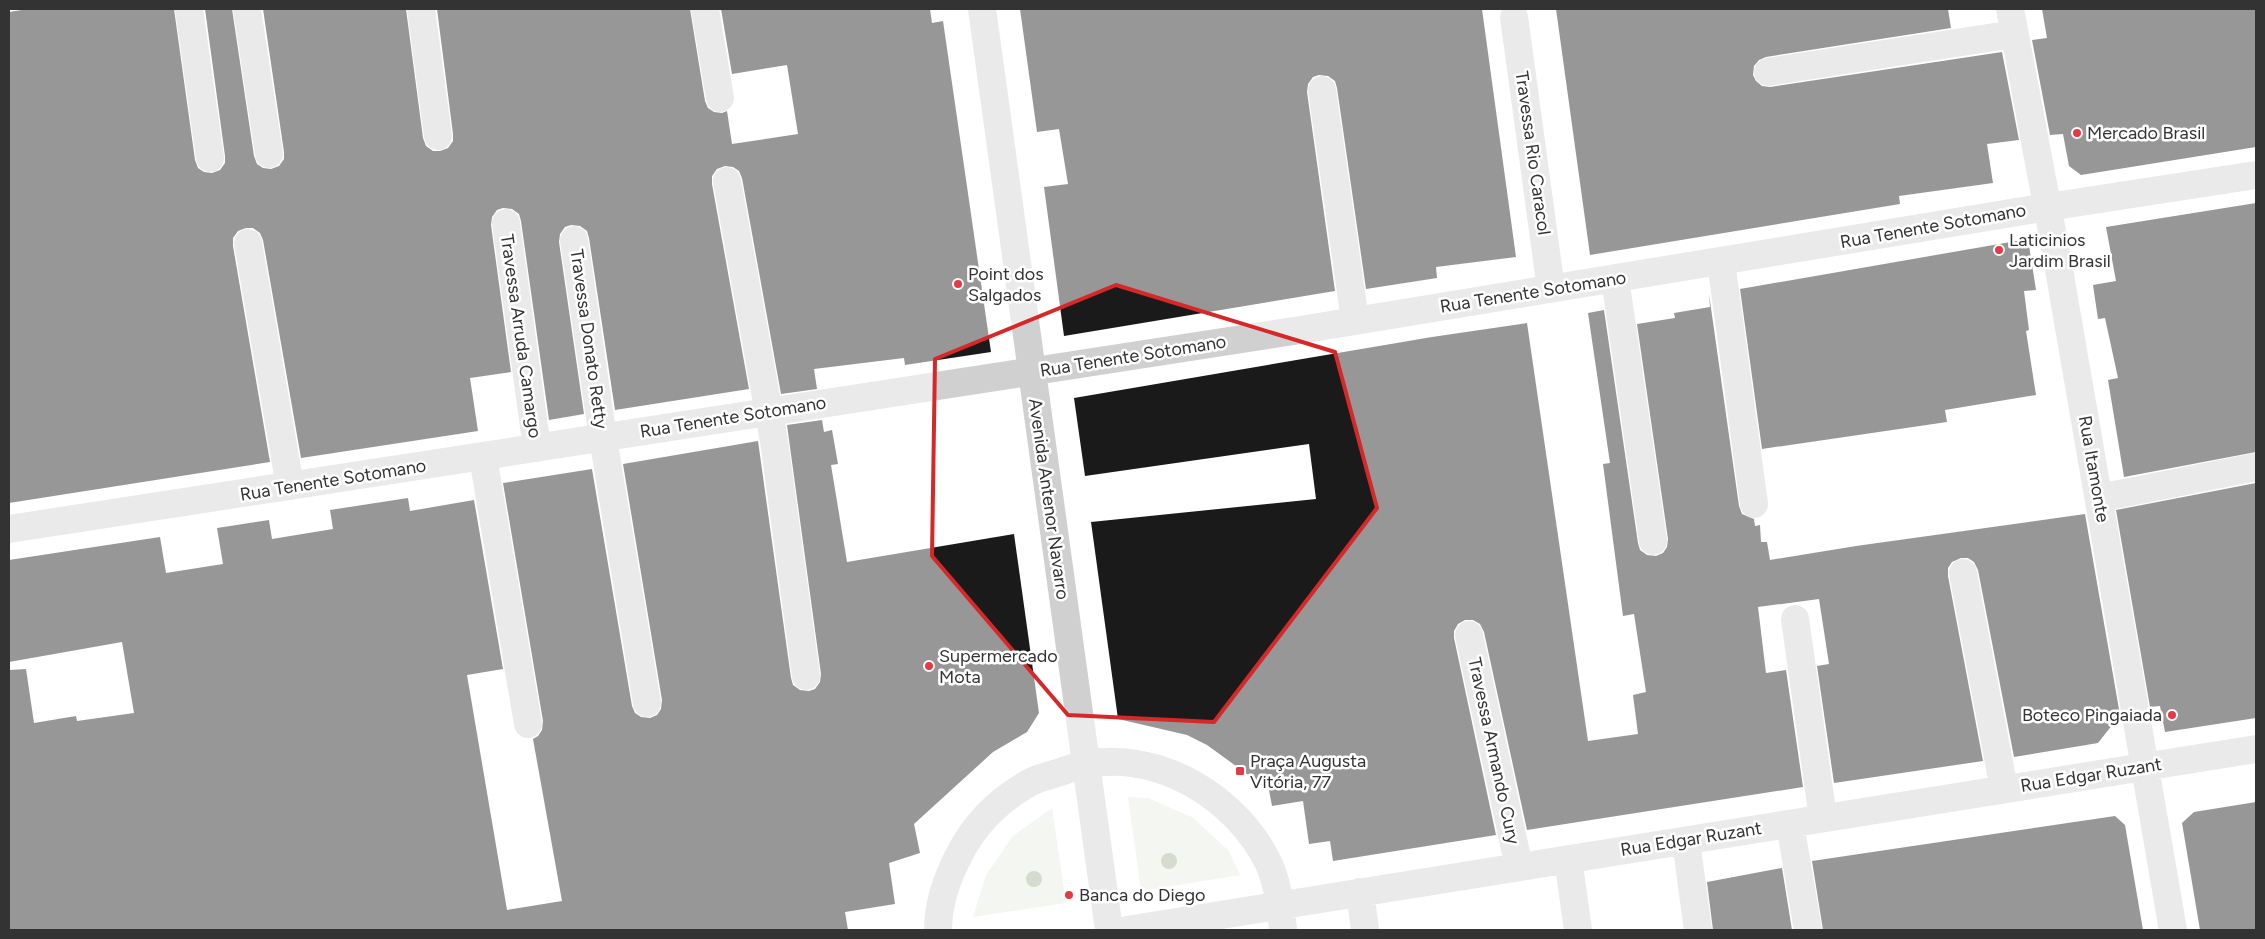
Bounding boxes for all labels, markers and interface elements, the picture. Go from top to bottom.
street label: Travessa Rio Caracol [1511,70,1555,236]
place label: Mercado Brasil [2087,122,2205,144]
marker: Mercado Brasil [2071,127,2083,139]
street label: Rua Tenente Sotomano [1838,199,2028,253]
place label: Laticinios Jardim Brasil [2009,229,2111,272]
street label: Travessa Arruda Camargo [496,233,546,439]
marker: Laticinios Jardim Brasil [1993,244,2005,256]
street label: Travessa Donato Retty [565,248,613,431]
place label: Point dos Salgados [968,263,1044,306]
street label: Rua Tenente Sotomano [1438,266,1628,318]
marker: Point dos Salgados [952,278,964,290]
street label: Rua Tenente Sotomano [1038,330,1228,382]
street label: Rua Tenente Sotomano [638,391,828,443]
street label: Avenida Antenor Navarro [1024,397,1074,601]
street label: Rua Itamonte [2074,414,2114,524]
street label: Rua Tenente Sotomano [238,454,428,506]
place label: Supermercado Mota [939,645,1058,688]
street label: Travessa Armando Cury [1463,656,1525,847]
marker: Supermercado Mota [923,660,935,672]
place label: Boteco Pingaiada [2022,704,2162,726]
marker: Boteco Pingaiada [2166,709,2178,721]
place label: Praça Augusta Vitória, 77 [1250,750,1366,793]
street label: Rua Edgar Ruzant [2019,753,2163,797]
marker: Praça Augusta Vitória, 77 [1234,765,1246,777]
street label: Rua Edgar Ruzant [1619,817,1763,861]
place label: Banca do Diego [1079,884,1205,906]
marker: Banca do Diego [1063,889,1075,901]

